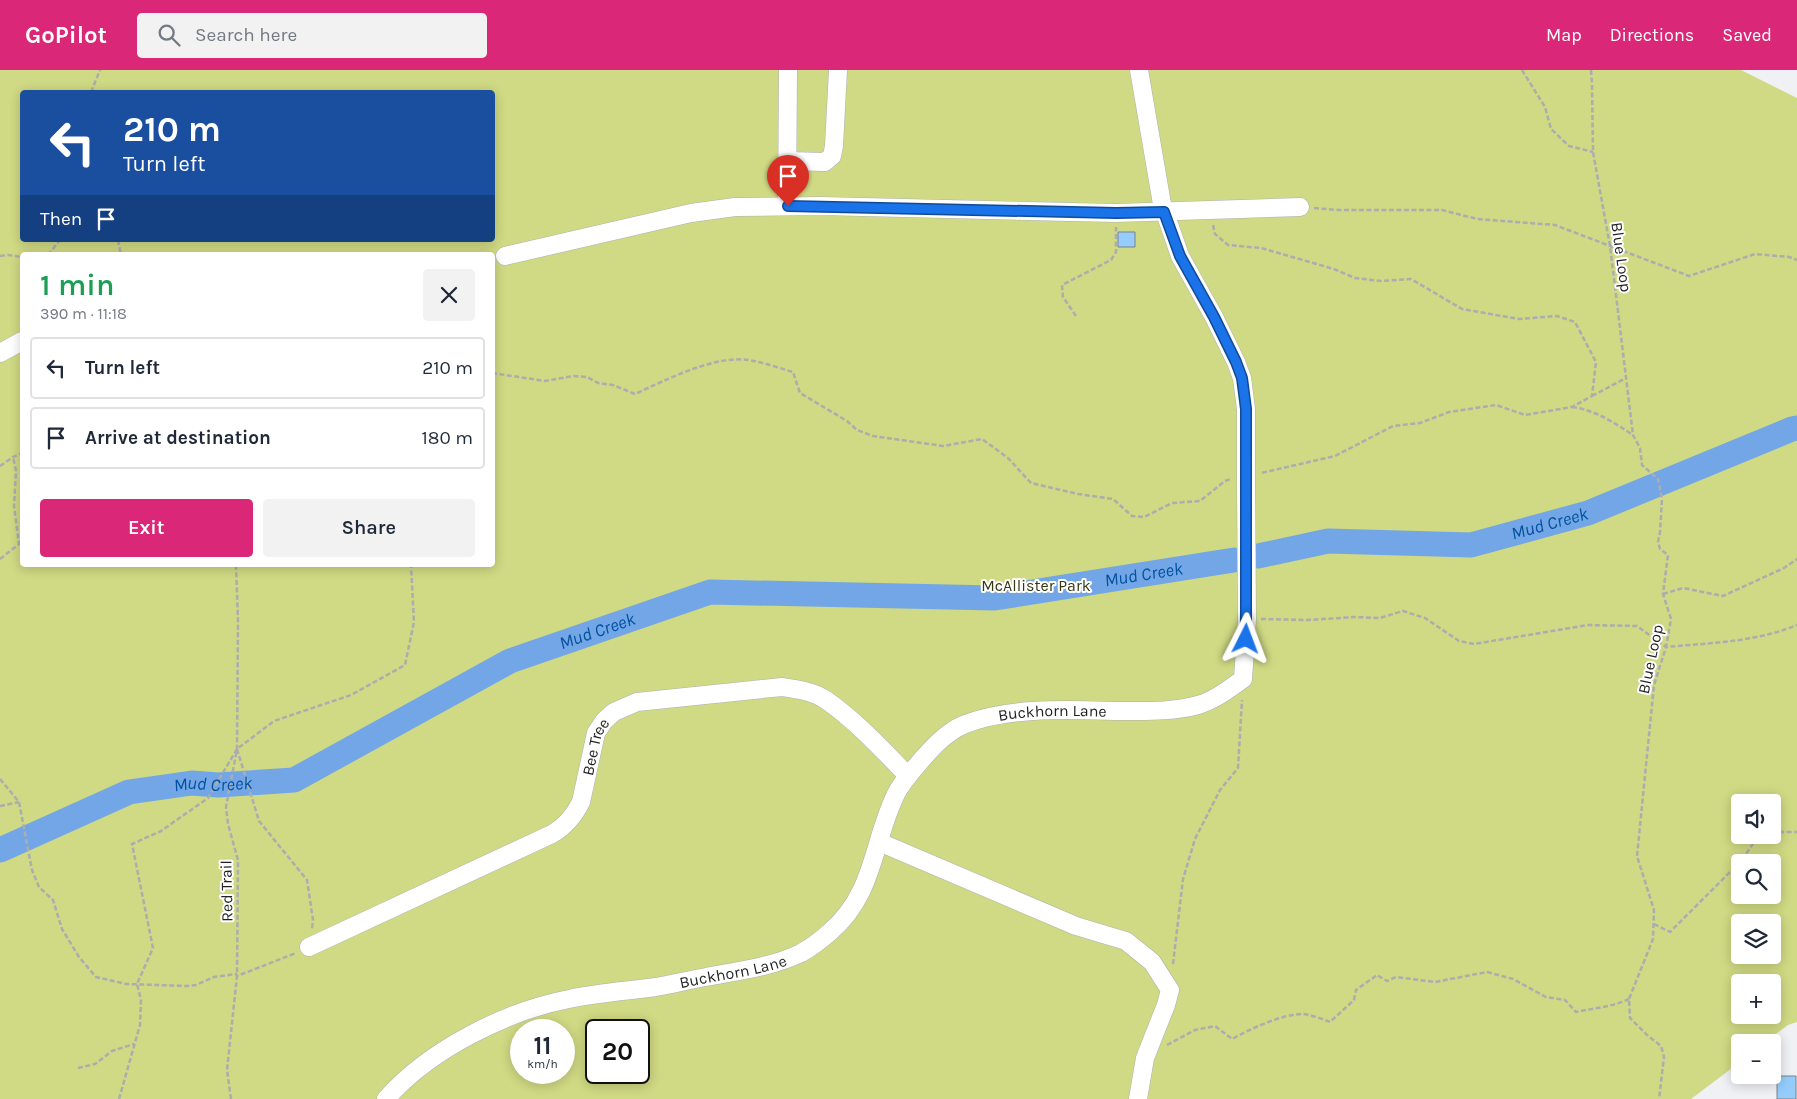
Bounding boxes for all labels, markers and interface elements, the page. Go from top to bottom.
search box [137,13,487,58]
text: GoPilot [25,21,107,49]
icon: search [155,21,183,49]
text: Search here [195,24,297,46]
text: Map [1546,24,1582,46]
text: Directions [1610,24,1694,46]
text: Saved [1722,24,1772,46]
text: 210 m [123,109,221,150]
icon: left [40,110,105,175]
text: Turn left [123,151,206,177]
pin [767,155,809,206]
icon: arrive [774,162,802,190]
icon: arrive [92,205,120,233]
text: Then [40,208,82,230]
street label: Blue Loop [1607,221,1636,293]
text: 1 min [40,267,114,303]
button: close [423,269,475,321]
text: 390 m · 11:18 [40,304,127,323]
icon: left [42,354,70,382]
text: Turn left [85,357,160,379]
text: 210 m [422,357,473,379]
icon: arrive [42,424,70,452]
text: Arrive at destination [85,427,271,449]
text: 180 m [421,427,473,449]
button: Exit [40,499,253,557]
button: Share [263,499,475,557]
water label: Mud Creek [1508,502,1591,545]
water label: Mud Creek [1103,557,1185,591]
park label: McAllister Park [981,576,1091,595]
water label: Mud Creek [556,607,639,654]
position arrow [1219,612,1271,664]
street label: Blue Loop [1634,623,1667,696]
street label: Buckhorn Lane [997,701,1107,725]
street label: Bee Tree [578,715,613,777]
water label: Mud Creek [172,772,254,797]
map controls [1731,794,1781,1084]
button: sound [1731,794,1781,844]
button: search [1731,854,1781,904]
street label: Red Trail [216,860,237,922]
button: layers [1731,914,1781,964]
street label: Buckhorn Lane [678,951,789,992]
button: + [1731,974,1781,1024]
speed limit sign: 20 [585,1019,650,1084]
text: 11 [534,1031,551,1060]
button: − [1731,1034,1781,1084]
text: km/h [527,1057,558,1071]

